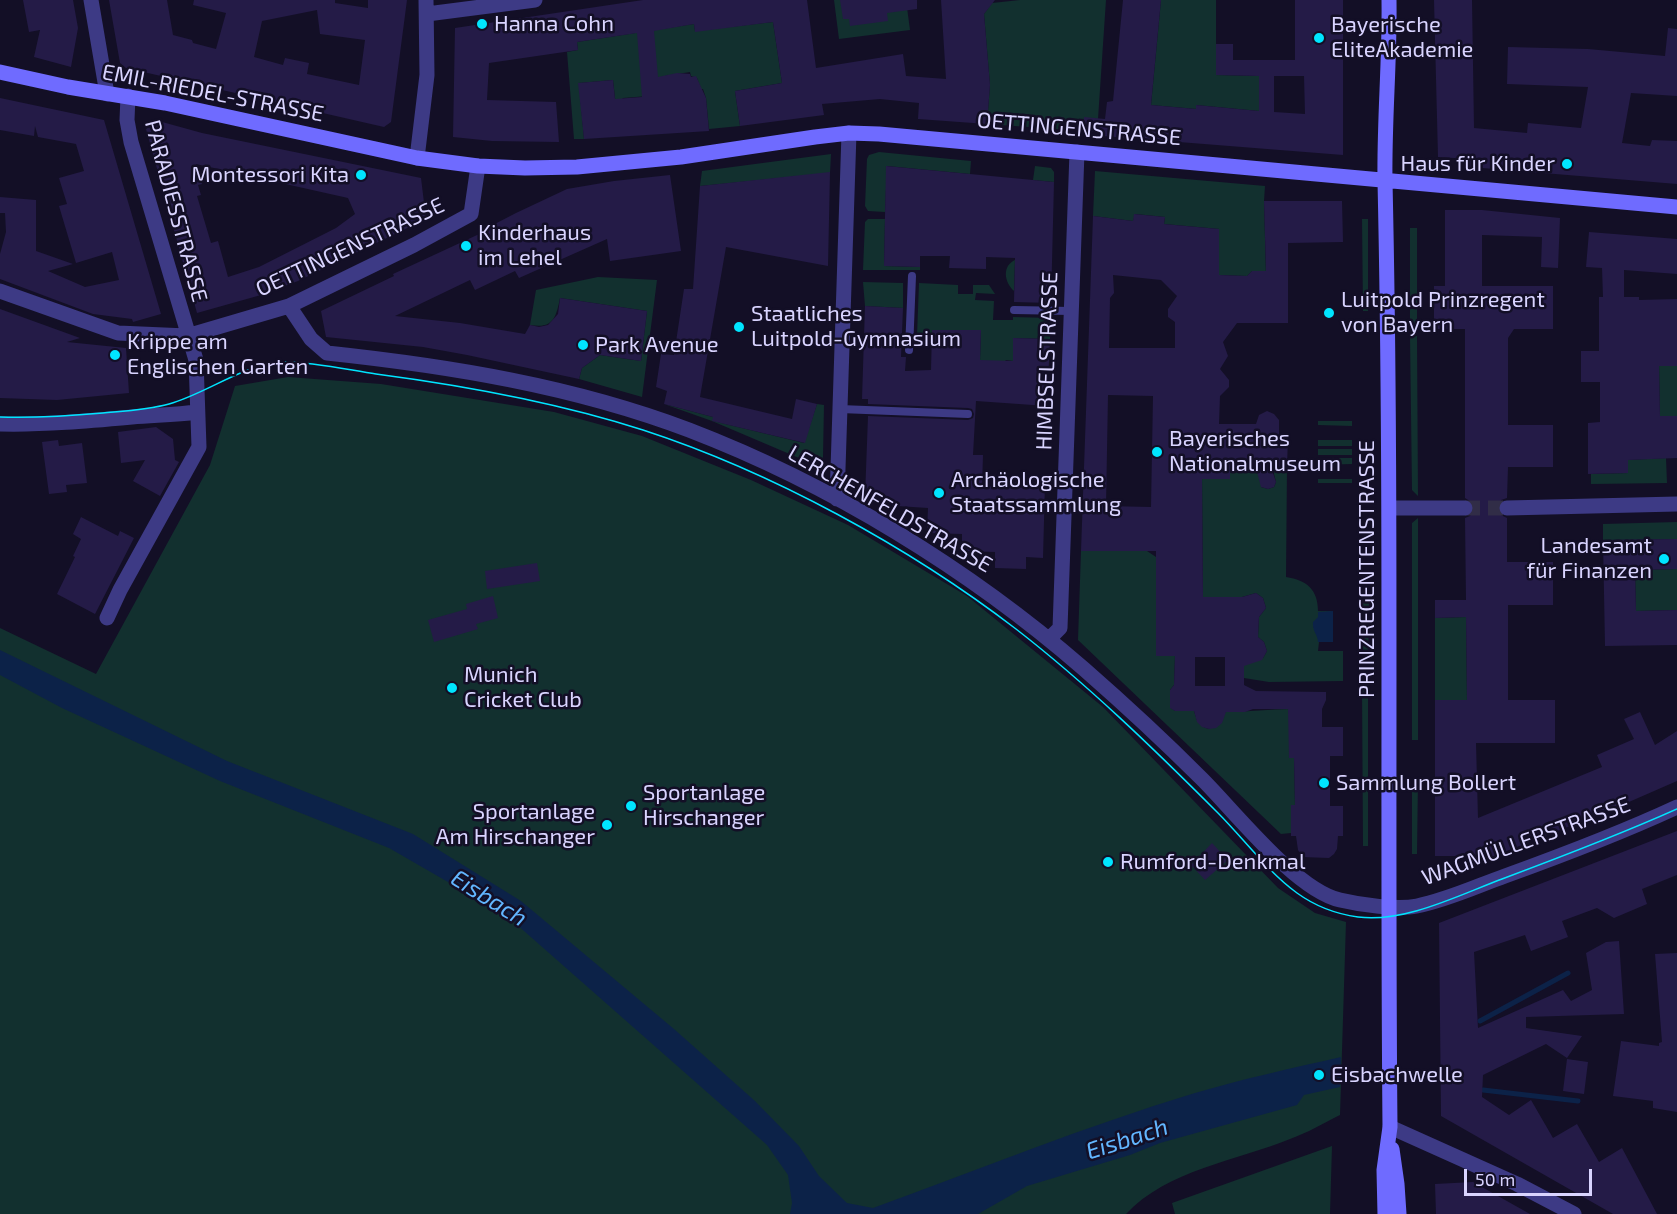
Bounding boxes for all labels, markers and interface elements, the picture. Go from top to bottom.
place label: Hanna Cohn [494,11,614,37]
place label: Bayerische EliteAkademie [1331,12,1473,63]
marker: Hanna Cohn [475,17,489,31]
marker: Bayerische EliteAkademie [1312,31,1326,45]
street label: EMIL-RIEDEL-STRASSE [100,59,326,127]
street label: OETTINGENSTRASSE [976,107,1182,151]
street label: PARADIESSTRASSE [139,117,213,305]
place label: Haus für Kinder [1400,151,1555,177]
marker: Haus für Kinder [1560,157,1574,171]
place label: Montessori Kita [191,162,349,188]
marker: Montessori Kita [354,168,368,182]
street label: OETTINGENSTRASSE [252,192,448,302]
place label: Kinderhaus im Lehel [478,220,591,272]
marker: Kinderhaus im Lehel [459,239,473,253]
street label: HIMBSELSTRASSE [1031,271,1063,451]
place label: Luitpold Prinzregent von Bayern [1341,287,1545,338]
place label: Staatliches Luitpold-Gymnasium [751,301,961,352]
marker: Luitpold Prinzregent von Bayern [1322,306,1336,320]
marker: Staatliches Luitpold-Gymnasium [732,320,746,334]
place label: Krippe am Englischen Garten [127,329,308,380]
place label: Park Avenue [595,332,719,358]
marker: Park Avenue [576,338,590,352]
marker: Krippe am Englischen Garten [108,348,122,362]
place label: Bayerisches Nationalmuseum [1169,426,1341,478]
street label: LERCHENFELDSTRASSE [783,440,997,578]
street label: PRINZREGENTENSTRASSE [1354,440,1380,698]
marker: Bayerisches Nationalmuseum [1150,445,1164,459]
place label: Archäologische Staatssammlung [951,467,1121,518]
marker: Archäologische Staatssammlung [932,486,946,500]
place label: Landesamt für Finanzen [1527,533,1652,584]
marker: Landesamt für Finanzen [1657,552,1671,566]
place label: Munich Cricket Club [464,662,582,714]
marker: Munich Cricket Club [445,681,459,695]
place label: Sammlung Bollert [1336,770,1516,796]
marker: Sammlung Bollert [1317,776,1331,790]
place label: Sportanlage Hirschanger [643,780,765,831]
street label: WAGMÜLLERSTRASSE [1418,791,1634,891]
place label: Sportanlage Am Hirschanger [436,799,595,850]
marker: Sportanlage Hirschanger [624,799,638,813]
marker: Sportanlage Am Hirschanger [600,818,614,832]
place label: Rumford-Denkmal [1120,849,1305,875]
marker: Rumford-Denkmal [1101,855,1115,869]
water label: Eisbach [446,863,532,933]
place label: Eisbachwelle [1331,1062,1463,1088]
marker: Eisbachwelle [1312,1068,1326,1082]
water label: Eisbach [1082,1112,1172,1166]
scale bar [1467,1157,1594,1195]
text: 50 m [1475,1168,1515,1190]

